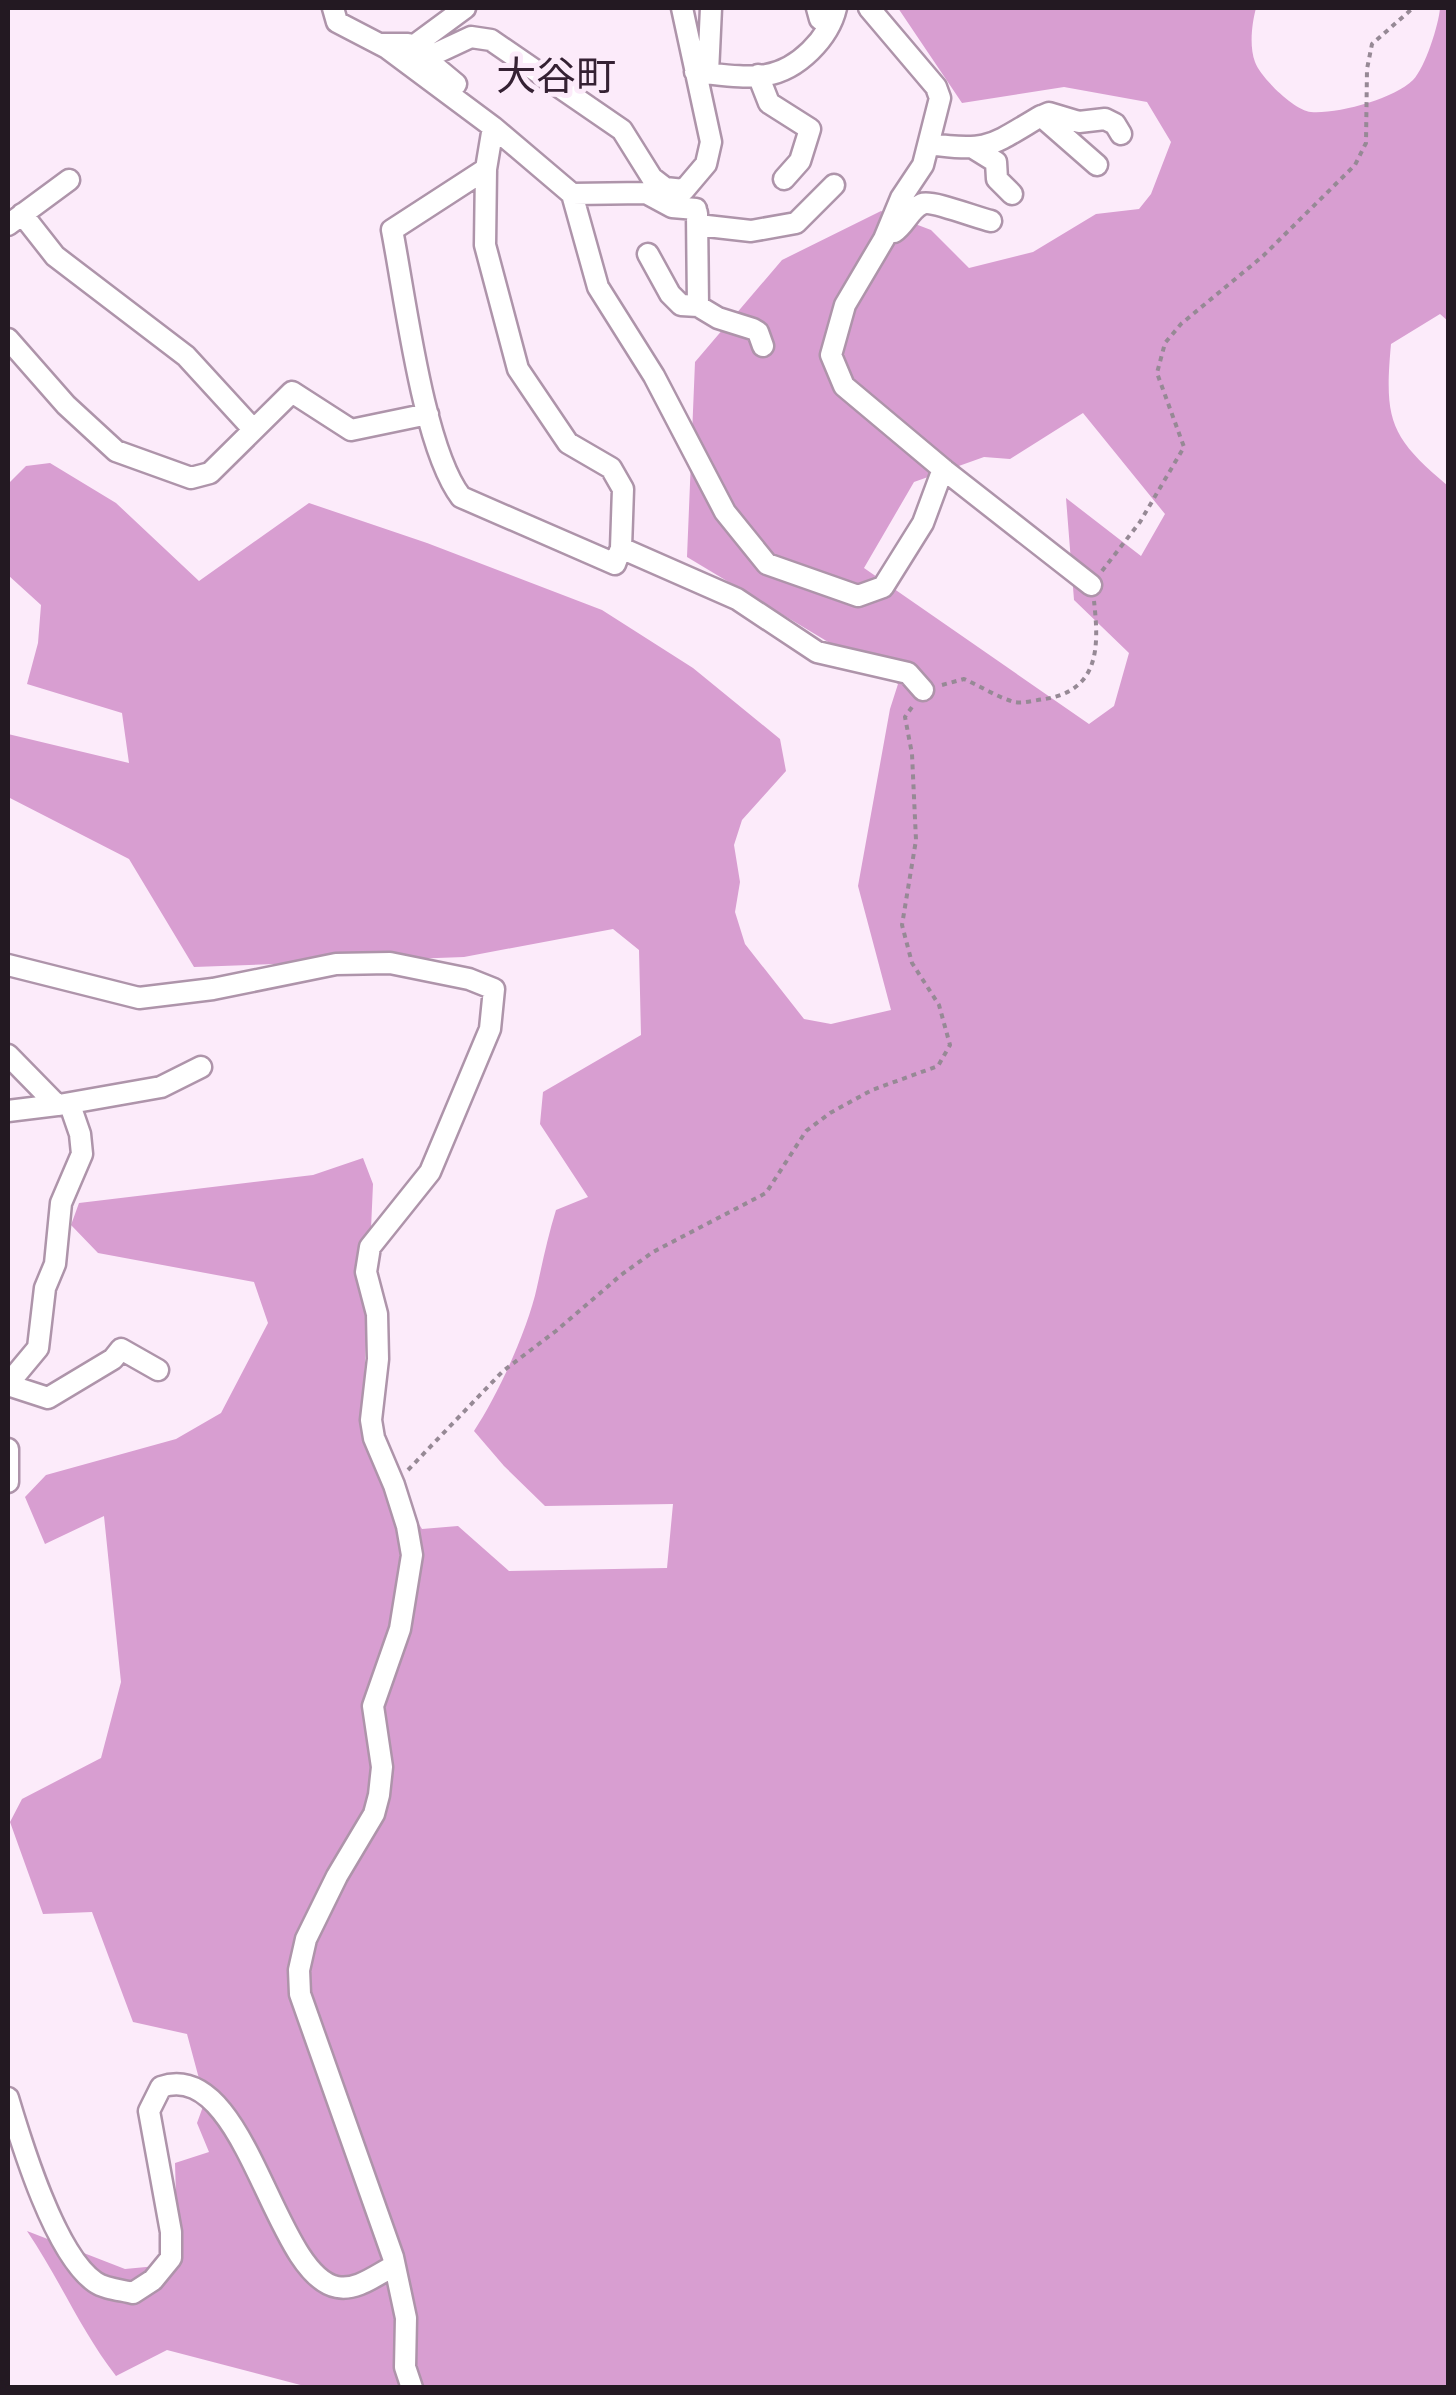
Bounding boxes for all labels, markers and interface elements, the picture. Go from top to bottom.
district label: 大谷町 [496,48,616,104]

